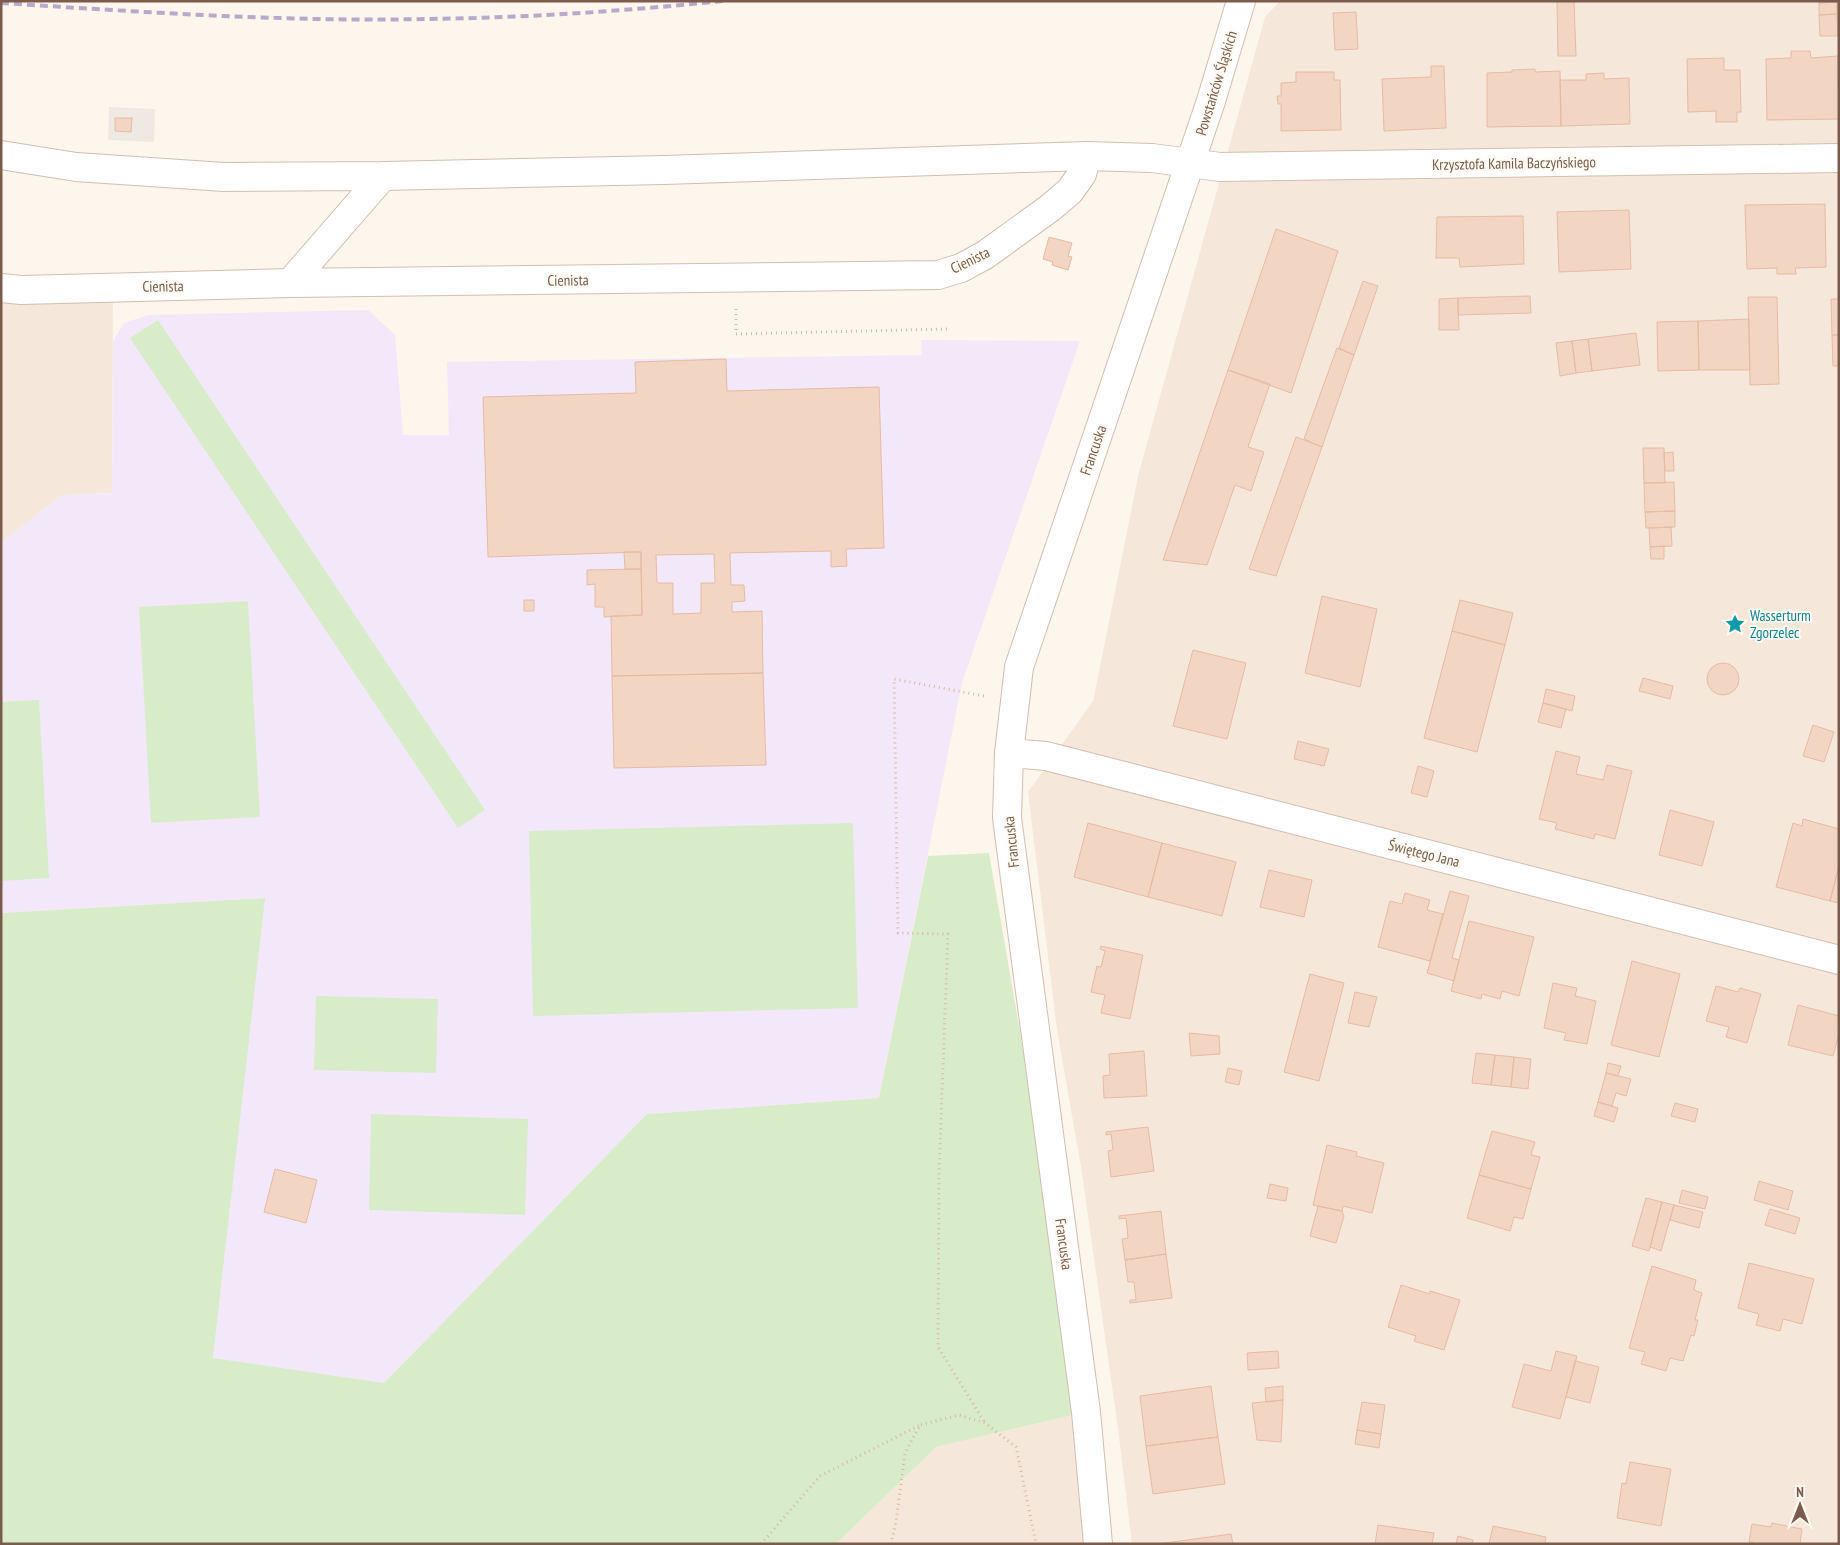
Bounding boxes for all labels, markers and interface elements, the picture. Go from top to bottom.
street label: Powstańców Śląskich [1191,28,1241,138]
street label: Krzysztofa Kamila Baczyńskiego [1432,152,1596,174]
street label: Cienista [947,242,993,278]
street label: Cienista [547,270,589,290]
street label: Cienista [142,276,184,296]
street label: Francuska [1076,422,1110,478]
place label: Wasserturm Zgorzelec [1750,606,1811,642]
place icon: Wasserturm Zgorzelec [1724,613,1746,635]
street label: Francuska [999,815,1023,869]
street label: Świętego Jana [1386,835,1462,871]
street label: Francuska [1051,1217,1077,1271]
north arrow [1775,1480,1825,1530]
text: N [1796,1483,1804,1501]

